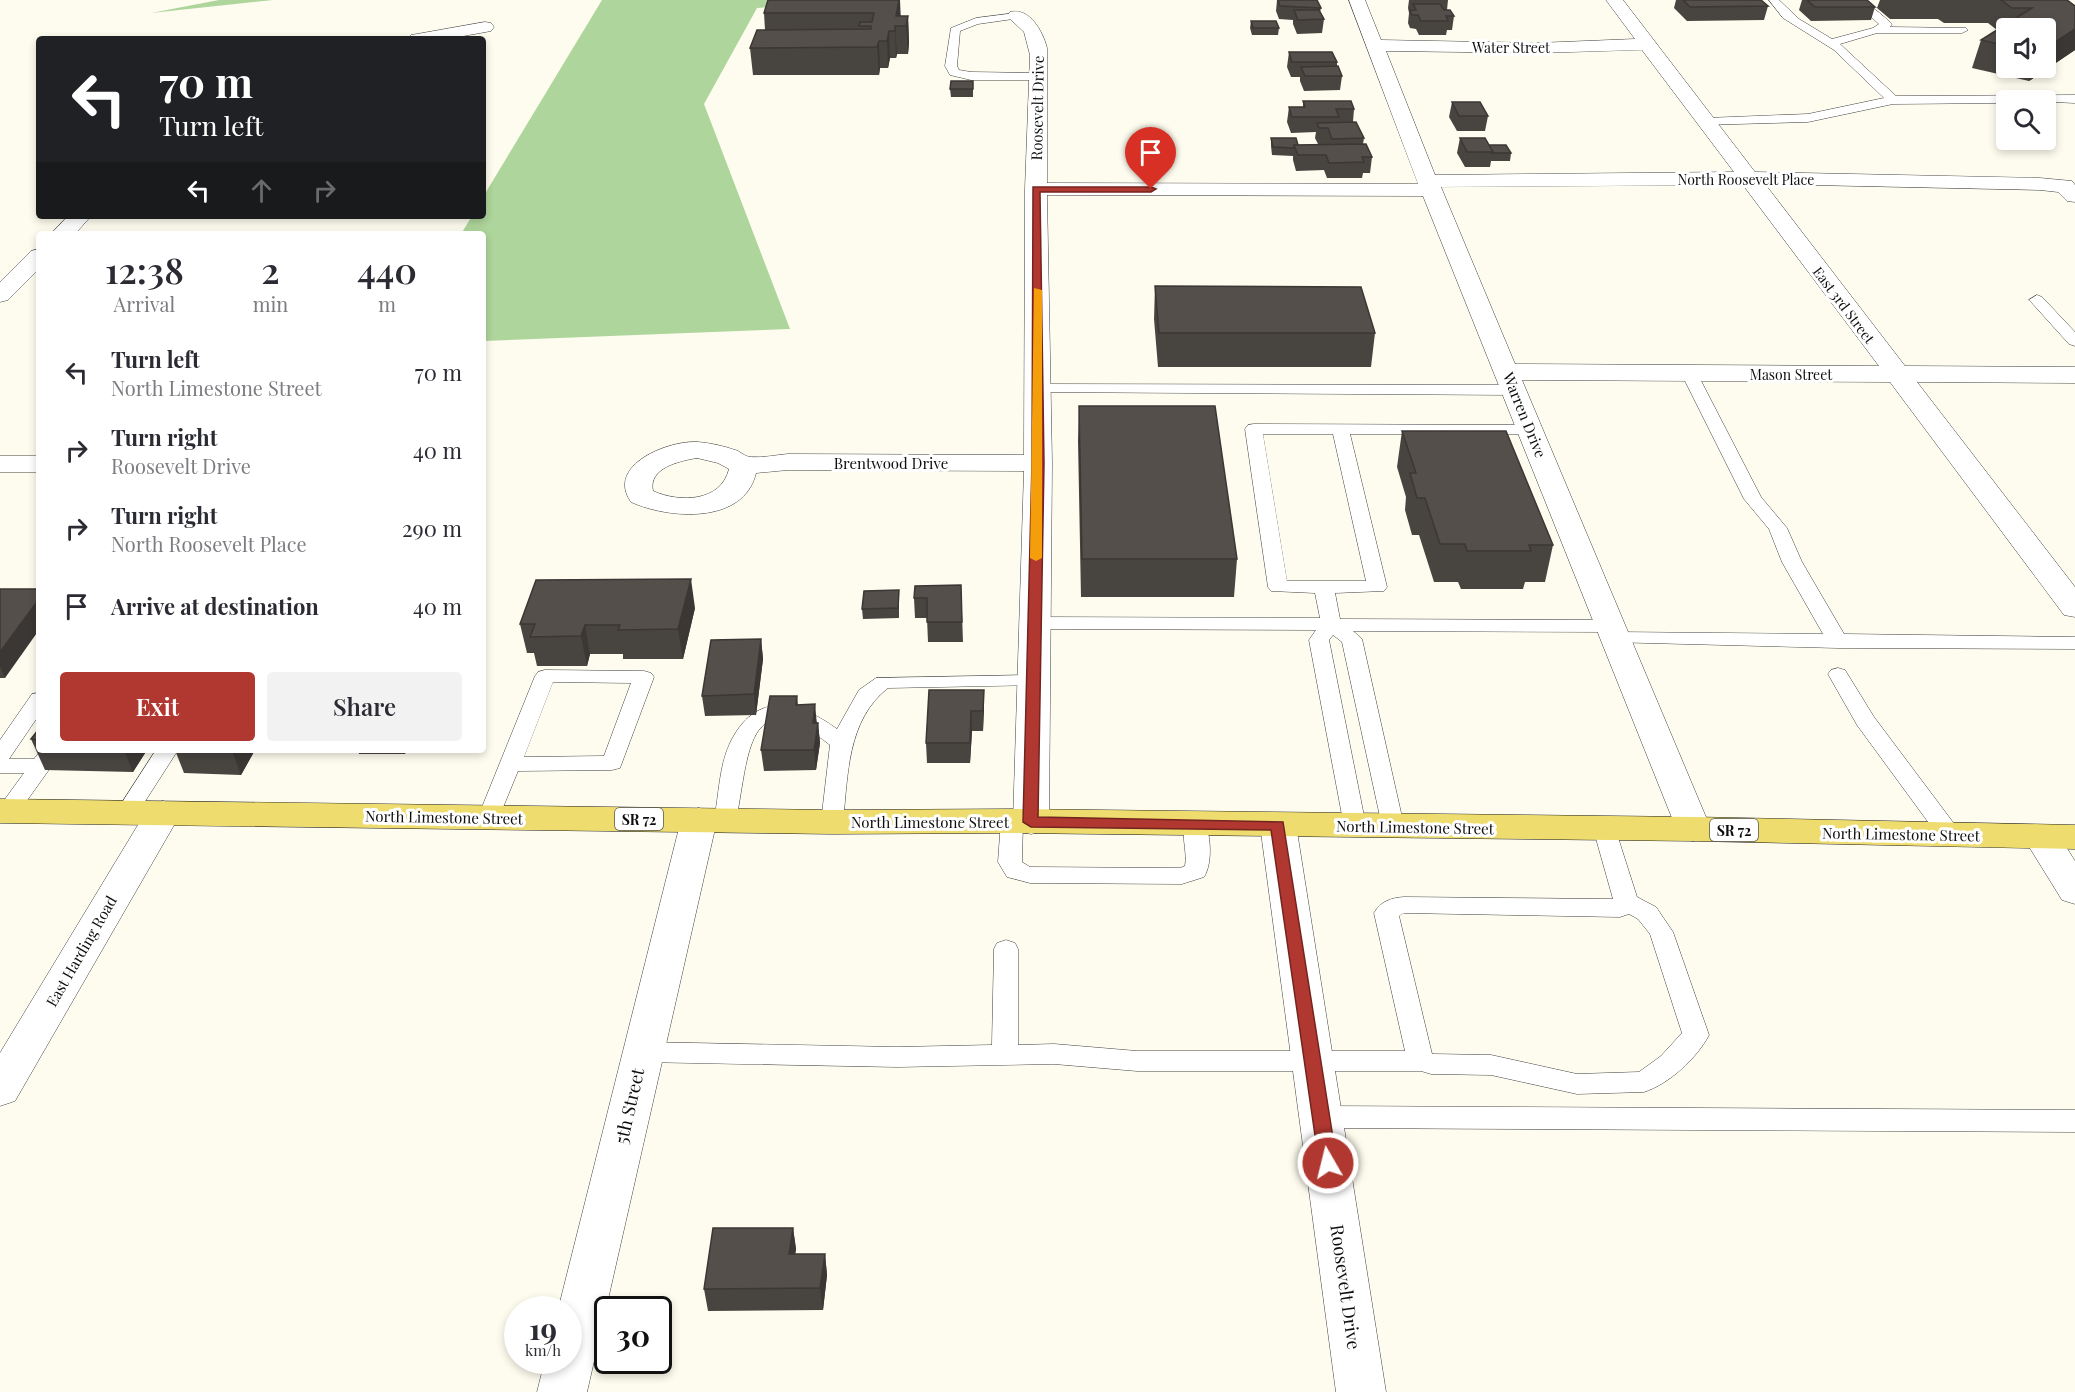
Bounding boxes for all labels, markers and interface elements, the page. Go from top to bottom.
map controls [1996,18,2056,150]
button: sound [1996,18,2056,78]
street label: Water Street [1471,38,1551,57]
text: 70 m [159,53,253,109]
street label: Roosevelt Drive [1026,55,1048,161]
icon: left [60,60,138,138]
button: search [1996,90,2056,150]
text: Turn left [159,107,263,143]
pin [1125,127,1176,189]
icon: arrive [1134,136,1167,169]
street label: North Roosevelt Place [1678,170,1814,189]
icon: left [182,174,215,207]
icon: ahead [245,174,278,207]
icon: right [308,174,341,207]
text: 12:38 [105,245,184,293]
text: 2 [261,245,280,293]
text: 440 [357,245,417,293]
street label: East 3rd Street [1809,263,1880,348]
text: Arrival [114,290,175,317]
text: min [253,290,288,317]
text: m [378,290,396,317]
text: Turn left [111,344,200,374]
icon: left [60,356,93,389]
text: 70 m [415,357,462,387]
street label: Mason Street [1750,365,1833,384]
street label: Warren Drive [1498,368,1551,461]
text: North Limestone Street [111,374,322,401]
text: Turn right [111,422,217,452]
icon: right [60,434,93,467]
text: 40 m [413,435,462,465]
text: Roosevelt Drive [111,452,251,479]
street label: Brentwood Drive [834,453,948,473]
text: Turn right [111,500,217,530]
icon: right [60,512,93,545]
text: 290 m [402,513,462,543]
text: North Roosevelt Place [111,530,307,557]
icon: arrive [60,590,93,623]
text: Arrive at destination [111,591,319,621]
text: 40 m [413,591,462,621]
button: Exit [60,672,255,741]
button: Share [267,672,462,741]
street label: North Limestone Street [365,806,524,828]
road number: SR 72 [615,808,663,830]
street label: North Limestone Street [851,812,1010,832]
street label: North Limestone Street [1336,816,1495,838]
road number: SR 72 [1710,819,1758,841]
street label: North Limestone Street [1822,823,1981,845]
street label: East Harding Road [41,892,121,1010]
street label: 5th Street [609,1065,650,1146]
position arrow [1296,1131,1360,1195]
street label: Roosevelt Drive [1325,1223,1367,1351]
speed limit sign: 30 [594,1296,672,1374]
text: 19 [529,1308,557,1348]
text: km/h [525,1340,561,1360]

